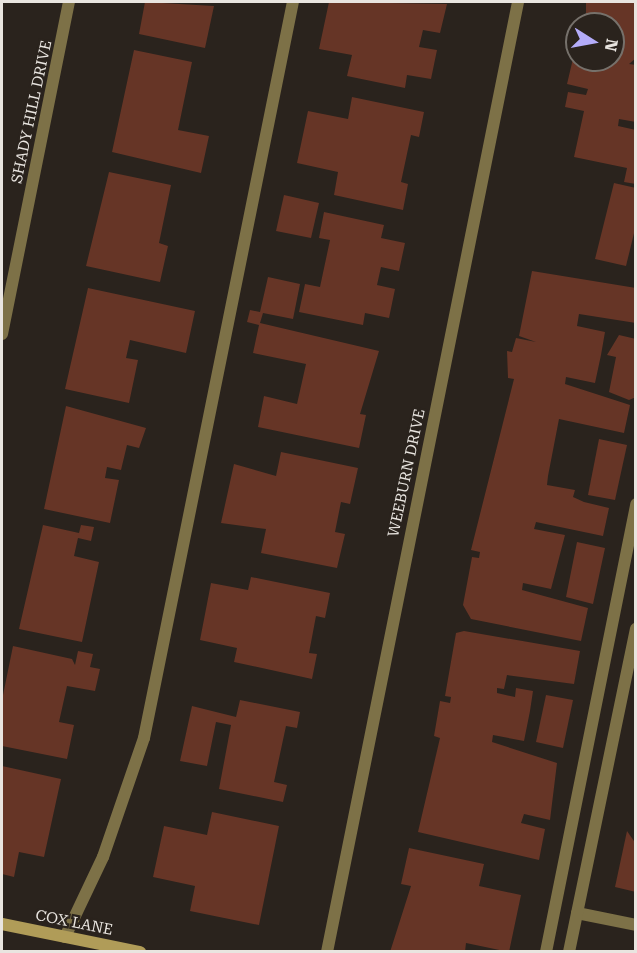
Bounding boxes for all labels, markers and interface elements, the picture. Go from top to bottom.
north arrow [565,12,625,72]
text: N [601,37,622,53]
street label: SHADY HILL DRIVE [8,39,56,185]
street label: WEEBURN DRIVE [385,407,429,539]
street label: COX LANE [34,907,114,939]

